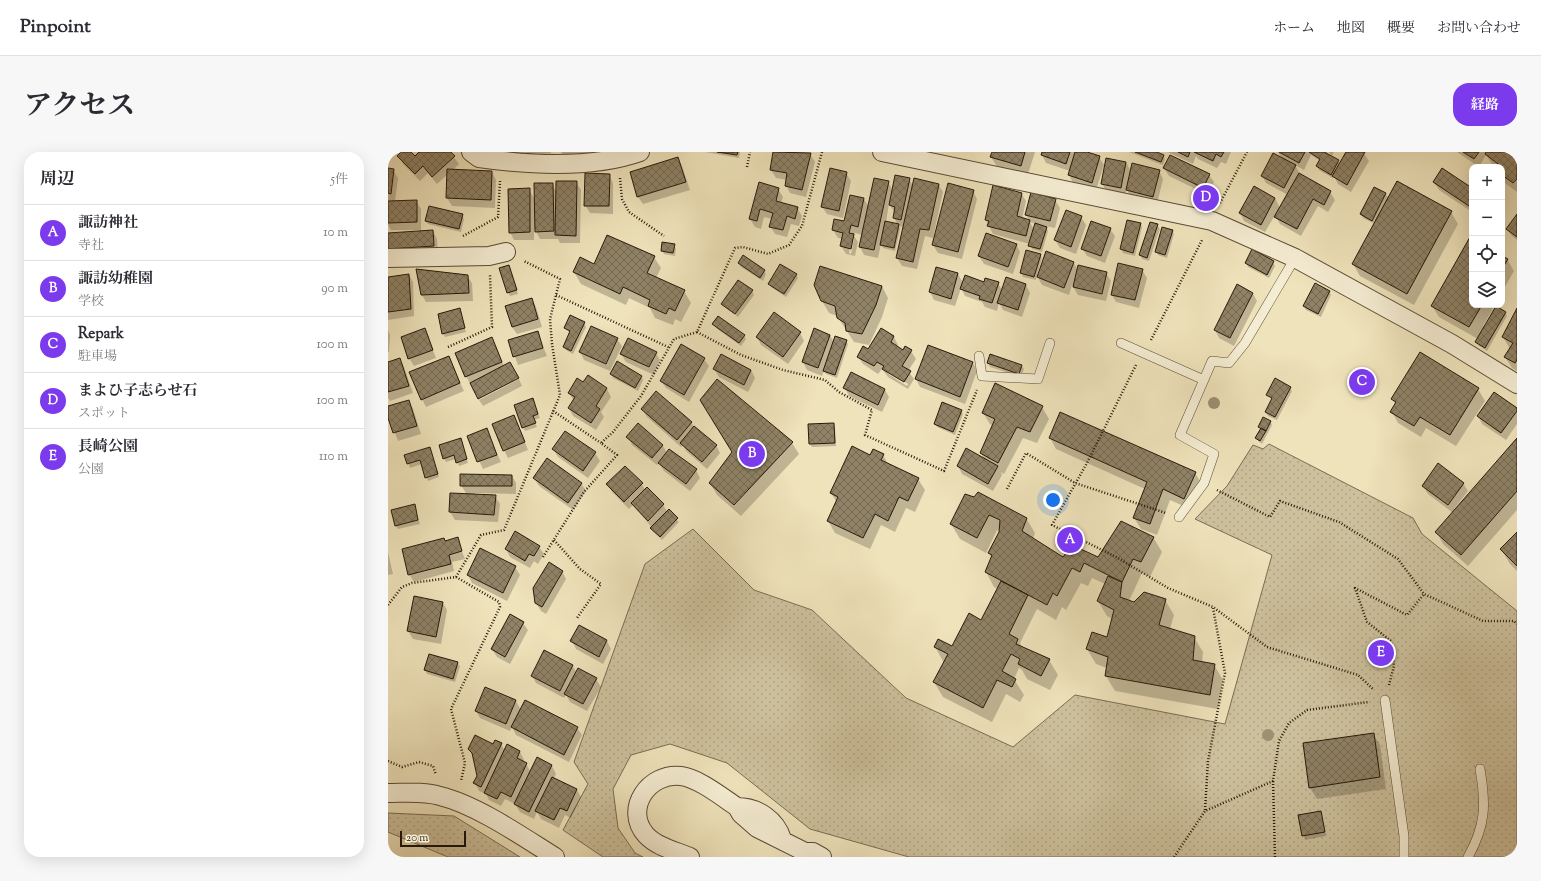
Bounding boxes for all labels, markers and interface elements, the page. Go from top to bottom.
text: Pinpoint [20,14,91,41]
text: ホーム [1273,19,1315,39]
text: 地図 [1337,19,1365,39]
text: 概要 [1387,19,1415,39]
text: お問い合わせ [1437,19,1521,39]
button: 経路 [1453,83,1517,126]
text: アクセス [24,87,135,127]
map controls [1469,164,1505,308]
button: + [1469,164,1505,200]
text: 周辺 [40,168,74,192]
text: 5件 [331,171,348,189]
pin: D [1193,183,1219,213]
button: − [1469,200,1505,236]
text: 諏訪神社 [78,213,138,234]
text: A [48,224,58,242]
text: 10 m [323,224,348,242]
button: locate [1469,236,1505,272]
text: 寺社 [78,237,104,255]
text: 諏訪幼稚園 [78,269,153,290]
button: layers [1469,272,1505,308]
text: B [49,280,57,298]
text: 90 m [321,280,348,298]
text: 学校 [78,293,104,311]
text: Repark [78,324,124,345]
text: C [48,336,58,354]
text: 100 m [316,336,348,354]
text: 駐車場 [78,348,117,366]
pin: C [1349,367,1375,397]
text: まよひ子志らせ石 [78,381,198,402]
text: D [48,392,58,410]
text: 100 m [316,392,348,410]
text: スポット [78,405,130,423]
text: 長崎公園 [78,437,138,458]
pin: B [739,439,765,469]
text: E [49,448,57,466]
text: 110 m [319,448,348,466]
text: 公園 [78,461,104,479]
your location [1043,490,1063,510]
pin: A [1057,525,1083,555]
pin: E [1368,638,1394,668]
scale bar [400,829,466,848]
text: 20 m [406,830,428,846]

